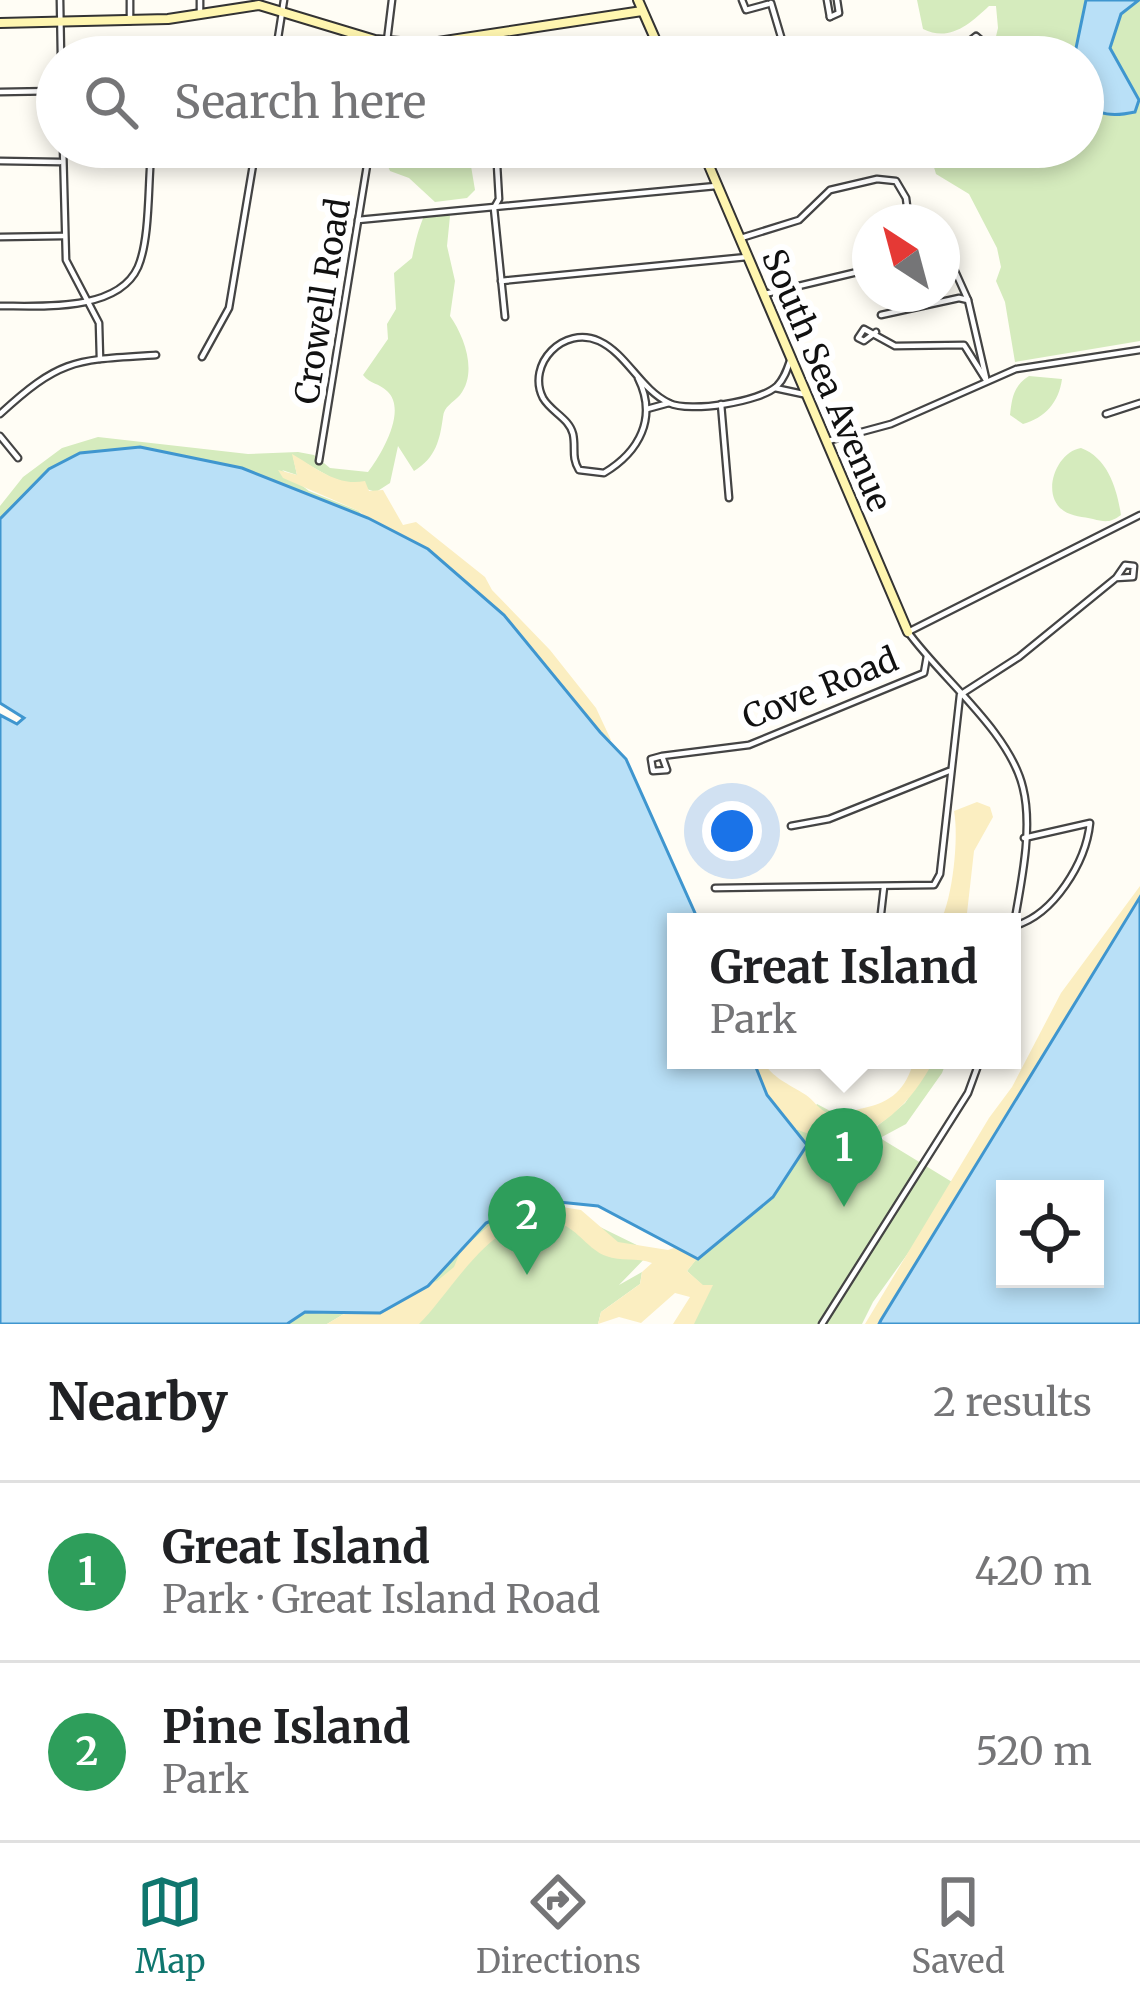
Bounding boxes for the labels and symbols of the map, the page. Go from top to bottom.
street label: Crowell Road [286,195,359,407]
north arrow [852,204,960,312]
street label: South Sea Avenue [753,243,900,517]
street label: Cove Road [737,639,904,738]
your location [702,801,762,861]
pin: 1 [805,1108,883,1207]
pin: 2 [488,1176,566,1275]

